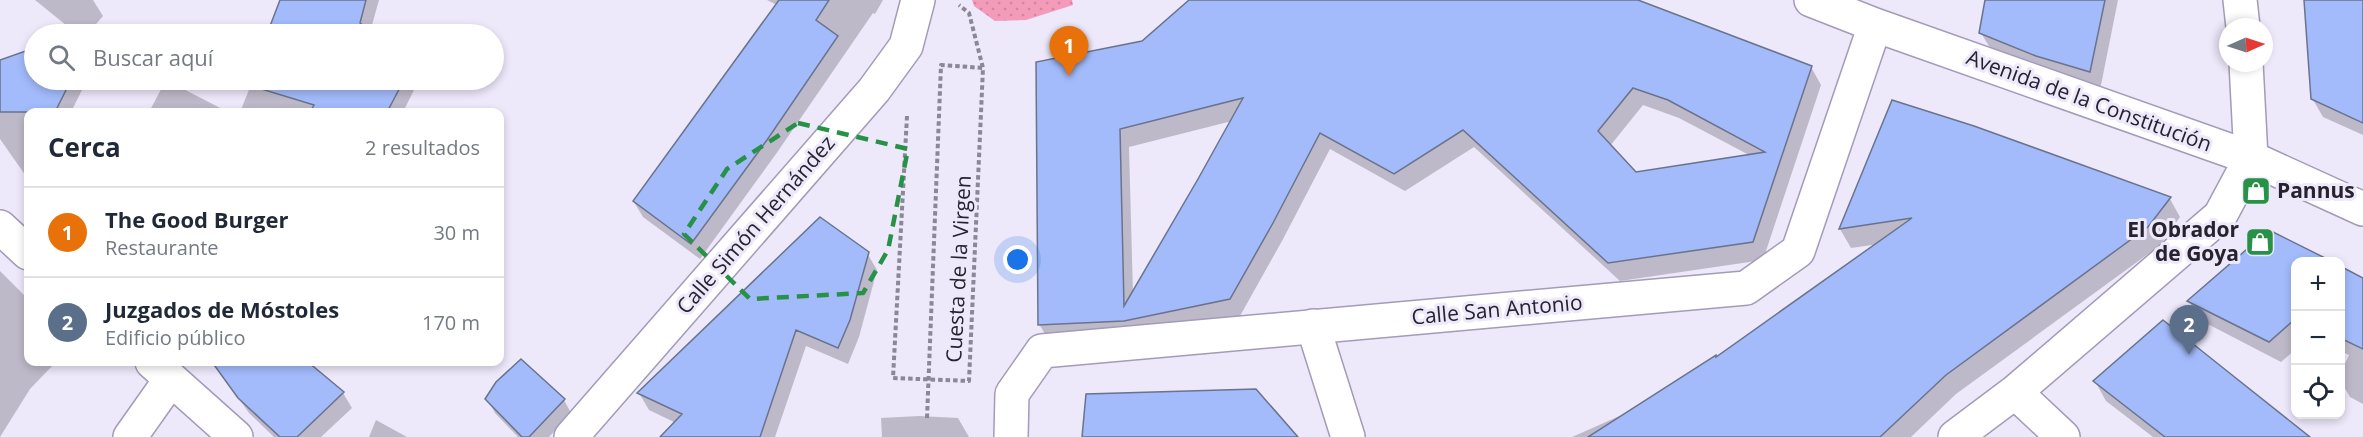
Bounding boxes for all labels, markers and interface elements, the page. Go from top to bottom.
north arrow [2219,18,2273,72]
search box [24,24,504,90]
pin: 1 [1050,26,1088,76]
icon: search [45,41,78,74]
text: Buscar aquí [93,42,213,72]
street label: Avenida de la Constitución [1963,43,2216,158]
text: Cerca [48,129,121,165]
street label: Calle Simón Hernández [670,129,841,319]
text: 2 resultados [365,134,480,161]
street label: Cuesta de la Virgen [939,175,977,363]
shop icon: Pannus [2240,175,2272,207]
place label: Pannus [2277,176,2355,204]
text: The Good Burger [105,204,288,234]
place label: El Obrador de Goya [2127,215,2239,267]
text: 1 [62,219,73,246]
text: 30 m [433,219,480,246]
shop icon: El Obrador de Goya [2244,226,2276,258]
text: Restaurante [105,234,219,261]
your location [1003,245,1032,274]
map controls [2291,257,2345,419]
button: + [2291,257,2345,311]
street label: Calle San Antonio [1410,288,1583,330]
text: Juzgados de Móstoles [105,294,339,324]
pin: 2 [2170,306,2208,355]
text: 2 [62,309,73,336]
text: 170 m [422,309,480,336]
button: − [2291,311,2345,365]
text: Edificio público [105,324,245,351]
button: locate [2291,365,2345,419]

